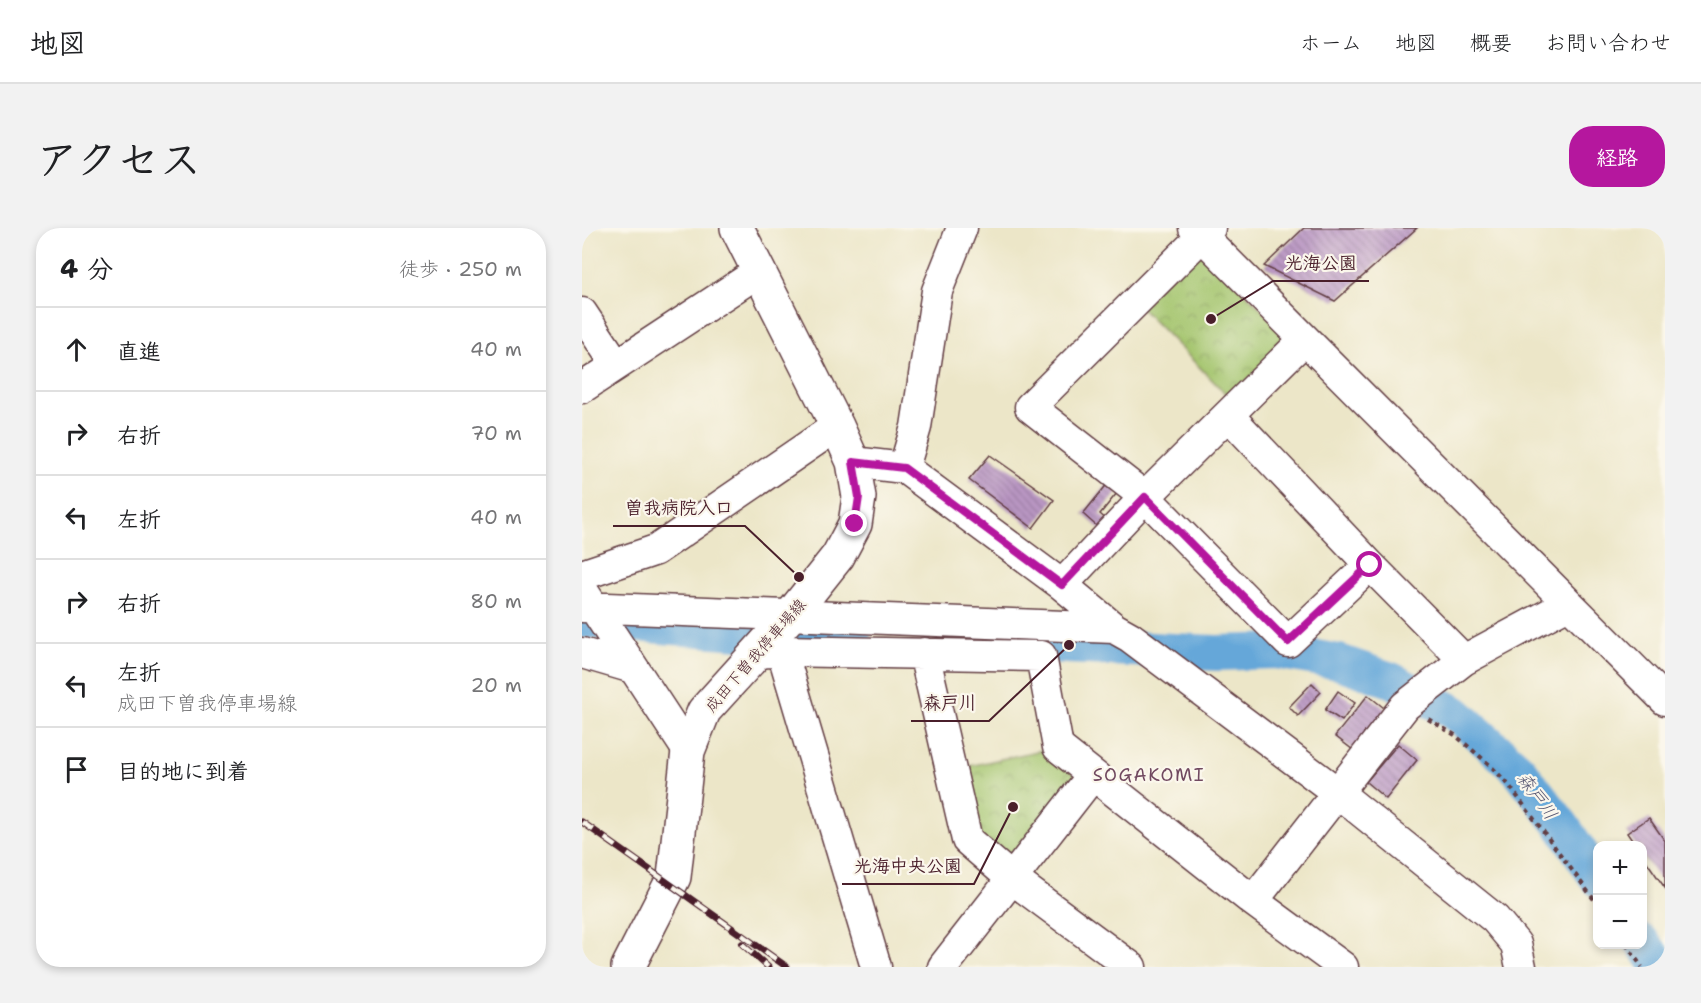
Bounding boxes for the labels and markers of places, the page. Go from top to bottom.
callout: 光海公園 [1273,245,1369,281]
callout: 曽我病院入口 [613,490,745,526]
callout: 森戸川 [911,685,989,721]
callout: 光海中央公園 [842,848,974,884]

